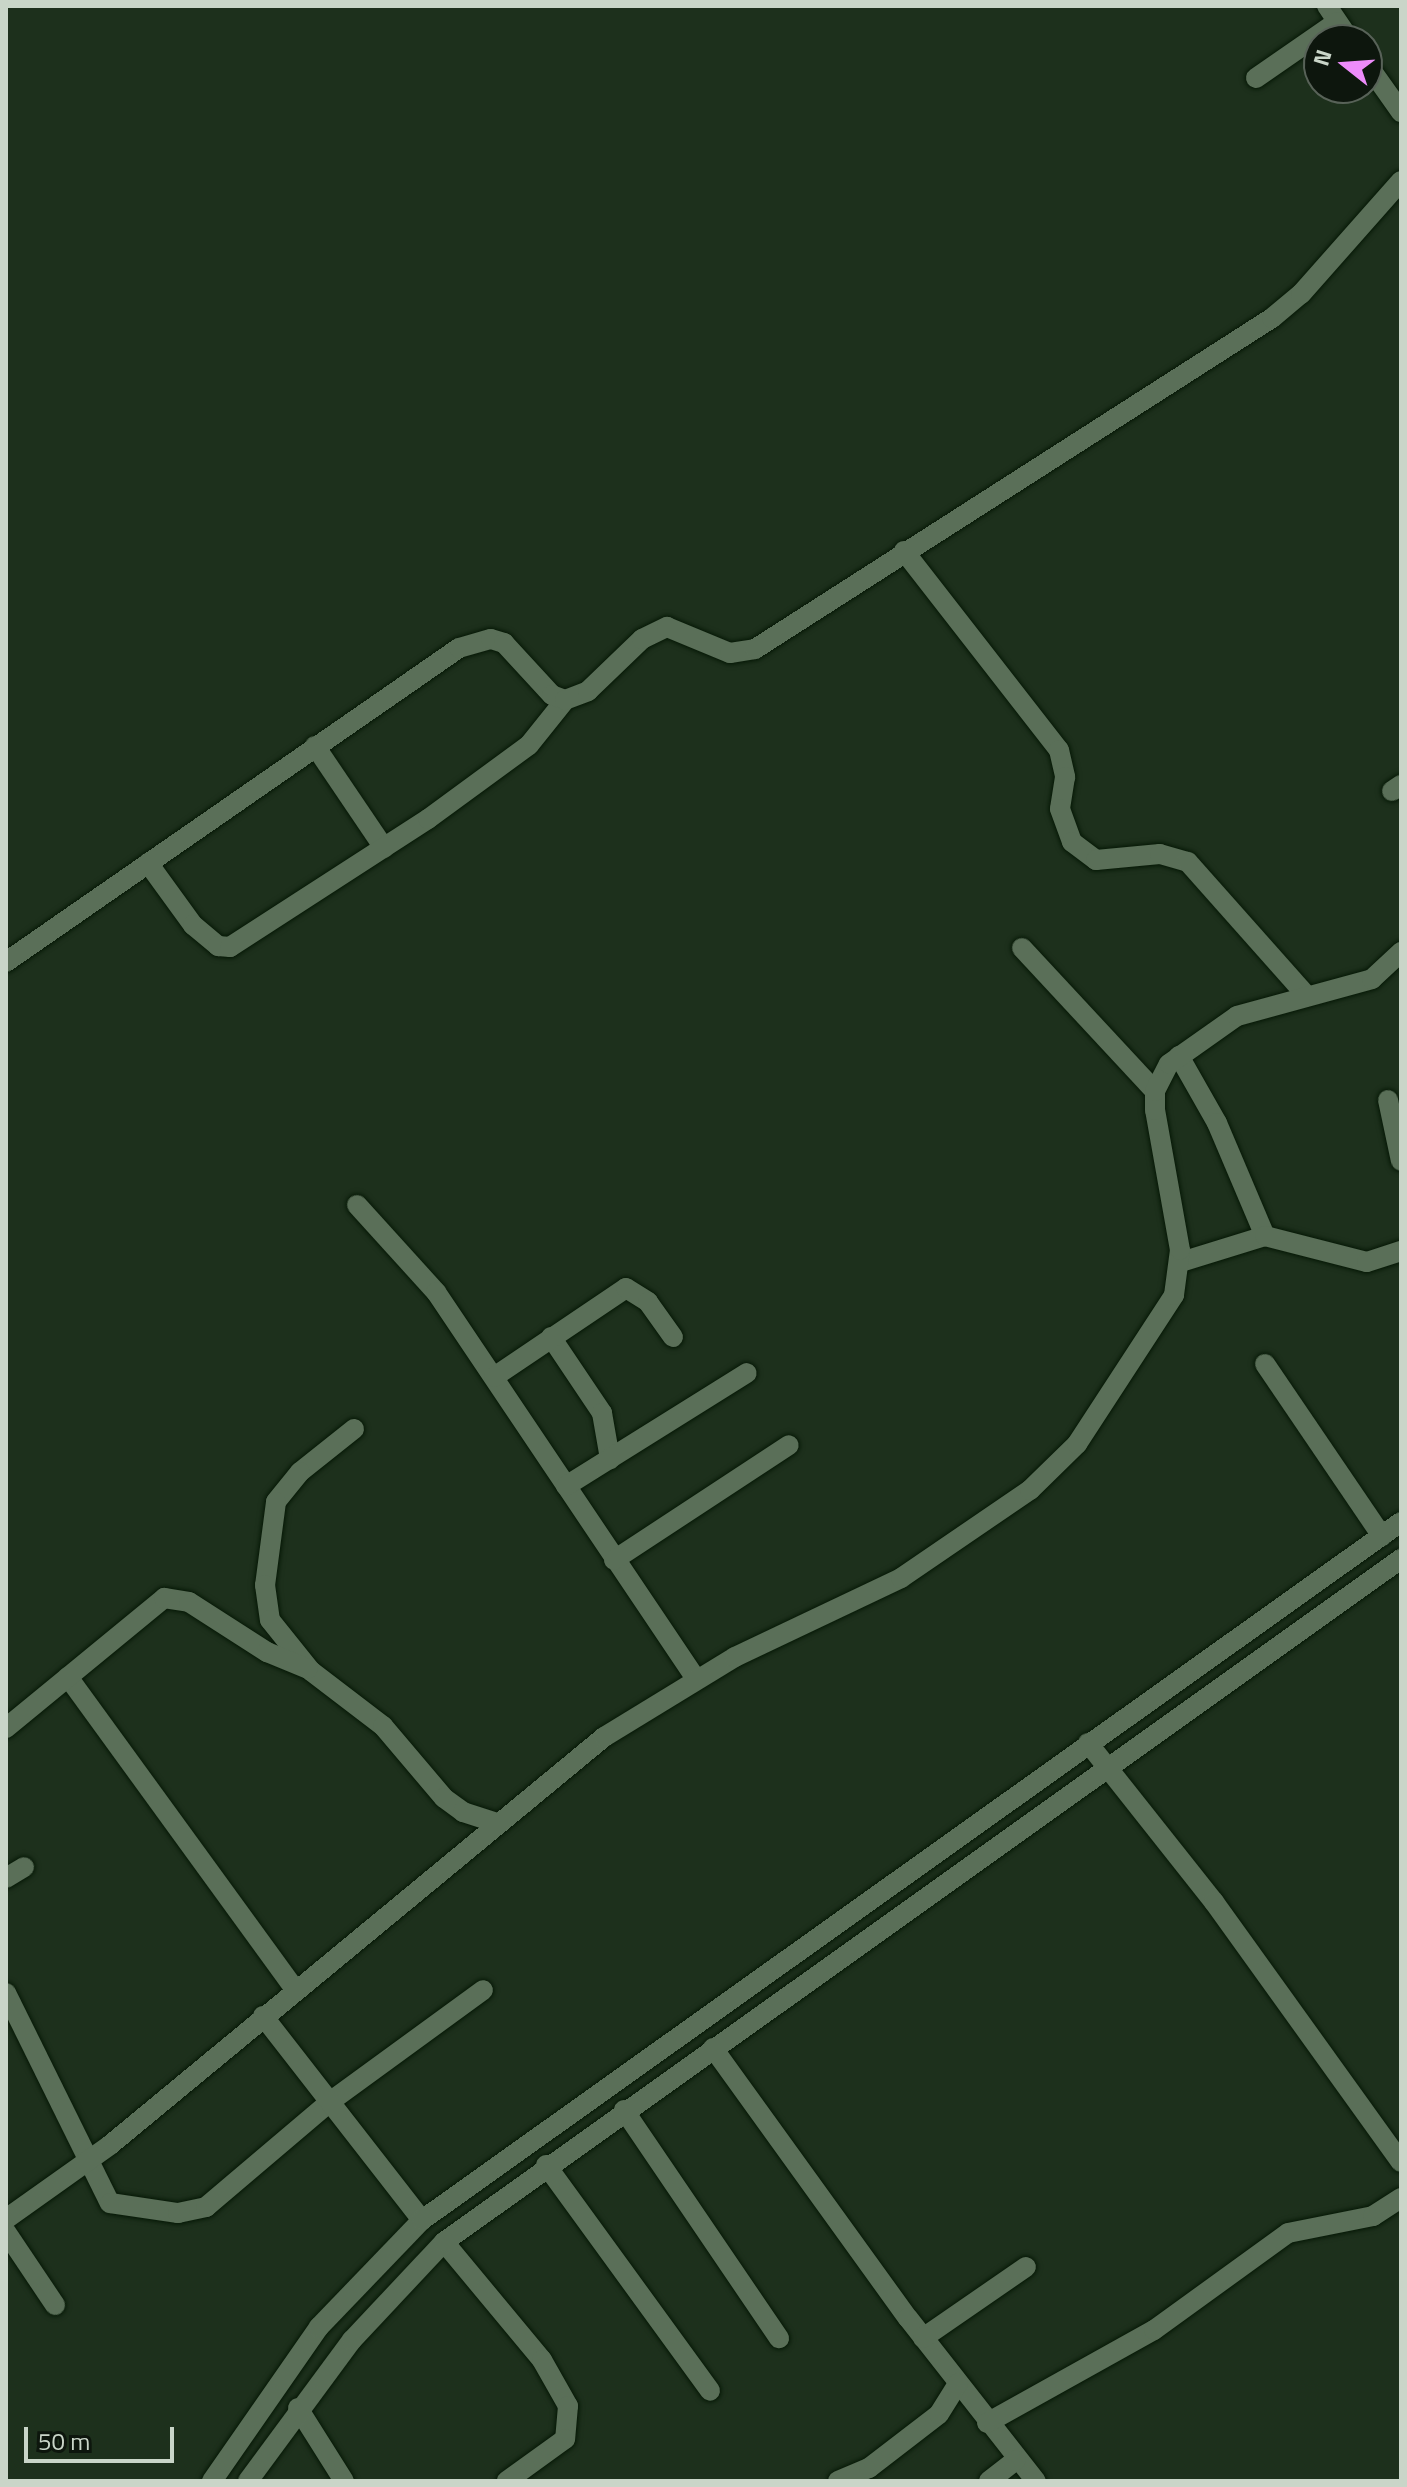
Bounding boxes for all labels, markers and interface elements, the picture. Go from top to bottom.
north arrow [1303,24,1383,104]
text: N [1303,45,1340,70]
scale bar [28,2411,178,2461]
text: 50 m [38,2423,90,2459]

